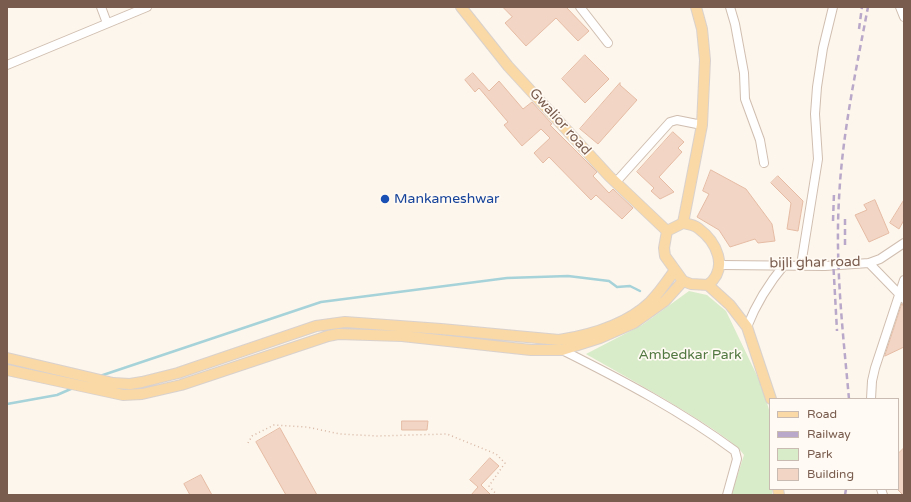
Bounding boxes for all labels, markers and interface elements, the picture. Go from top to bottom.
street label: Gwalior road [526,85,594,159]
place label: Mankameshwar [394,191,499,207]
marker: Mankameshwar [379,193,391,205]
street label: bijli ghar road [769,254,861,272]
park label: Ambedkar Park [638,347,742,363]
legend [769,398,899,490]
text: Road [807,407,837,421]
text: Railway [807,427,851,441]
text: Park [807,447,833,461]
text: Building [807,467,854,481]

